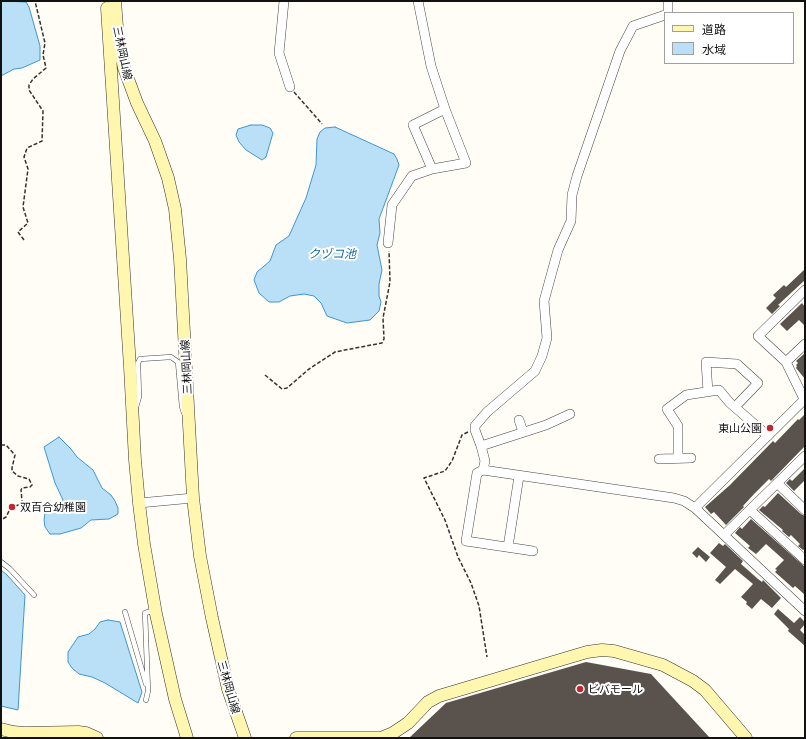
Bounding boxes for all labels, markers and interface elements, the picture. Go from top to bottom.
legend [664,12,794,64]
text: 道路 [702,20,726,37]
street label: 三林岡山線 [111,25,135,81]
text: 水域 [702,40,726,57]
water label: クヅコ池 [308,246,356,260]
street label: 三林岡山線 [178,339,194,395]
place label: 東山公園 [718,421,762,435]
marker: 東山公園 [765,423,775,433]
place label: 双百合幼稚園 [20,500,86,514]
marker: 双百合幼稚園 [7,502,17,512]
street label: 三林岡山線 [215,659,243,715]
place label: ビバモール [588,682,643,696]
marker: ビバモール [575,684,585,694]

